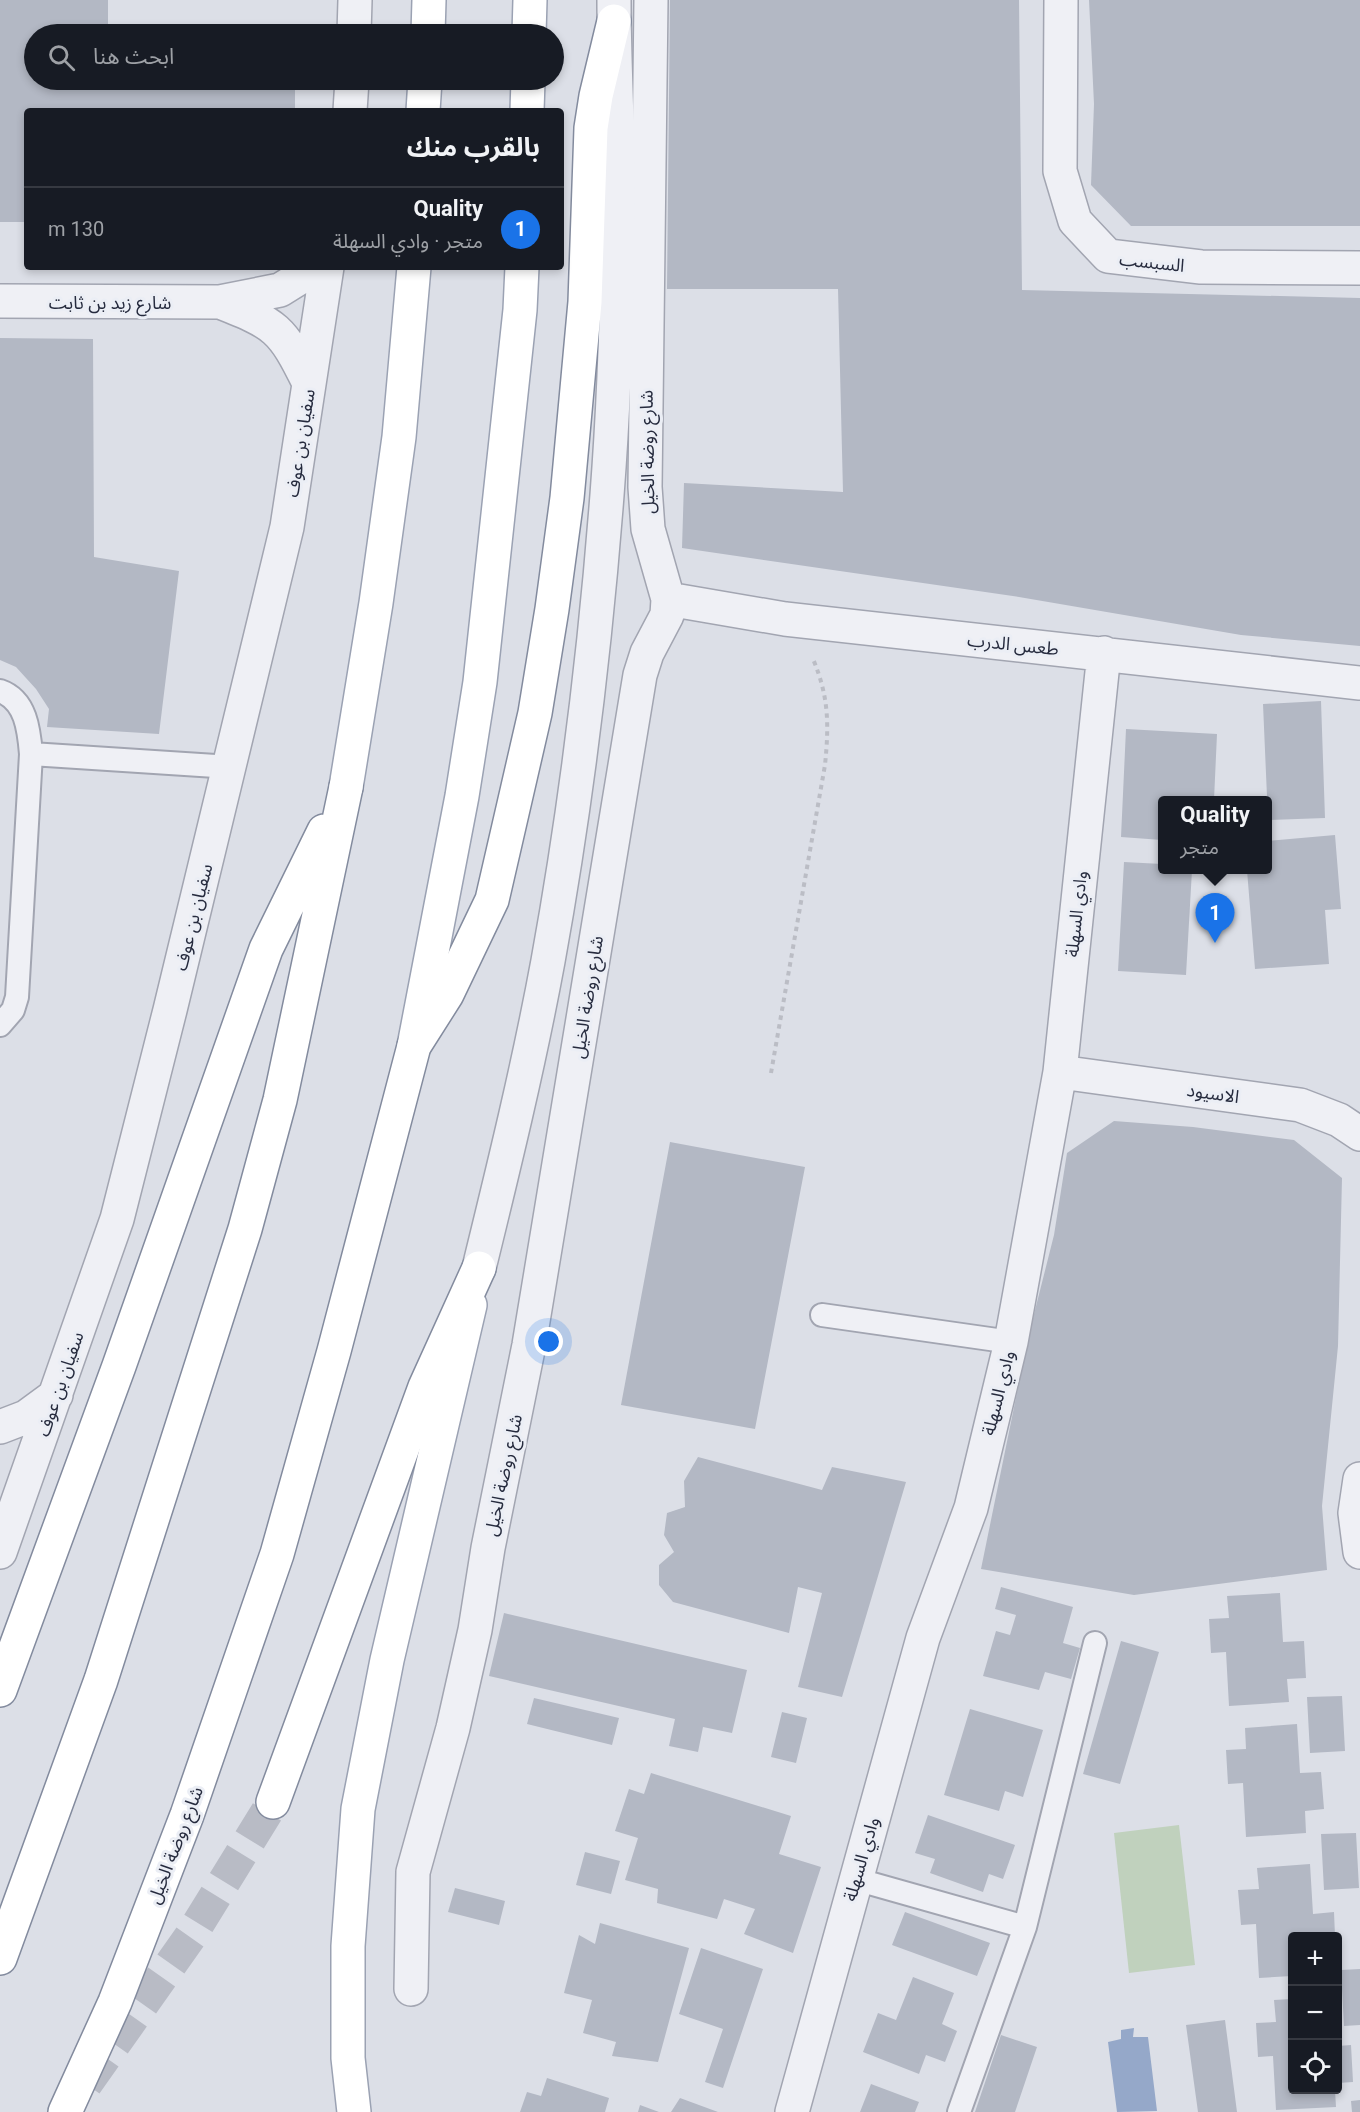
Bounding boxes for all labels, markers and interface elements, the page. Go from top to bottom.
search box [24,24,564,90]
icon: search [45,41,78,74]
text: ابحث هنا [93,44,174,69]
text: بالقرب منك [407,132,540,162]
text: Quality [414,196,483,221]
text: 130 m [48,217,104,241]
text: 1 [515,217,526,241]
text: متجر · وادي السهلة [333,229,483,253]
street label: السبسب [1118,248,1186,276]
street label: شارع زيد بن ثابت [49,292,171,317]
street label: سفيان بن عوف [281,387,320,499]
street label: شارع روضة الخيل [635,390,663,514]
street label: طعس الدرب [966,629,1060,660]
popup [1158,796,1272,874]
text: Quality [1180,802,1250,827]
text: متجر [1180,835,1219,859]
street label: سفيان بن عوف [170,861,217,973]
street label: وادي السهلة [1061,870,1094,958]
pin: 1 [1196,894,1234,943]
street label: شارع روضة الخيل [567,934,611,1060]
street label: الاسيود [1185,1079,1241,1108]
your location [534,1327,563,1356]
street label: سفيان بن عوف [32,1329,89,1439]
street label: وادي السهلة [977,1348,1022,1438]
street label: شارع روضة الخيل [480,1412,530,1539]
street label: شارع روضة الخيل [143,1783,211,1908]
street label: وادي السهلة [839,1814,886,1904]
map controls [1288,1932,1342,2094]
button: + [1288,1932,1342,1986]
button: − [1288,1986,1342,2040]
button: locate [1288,2040,1342,2094]

